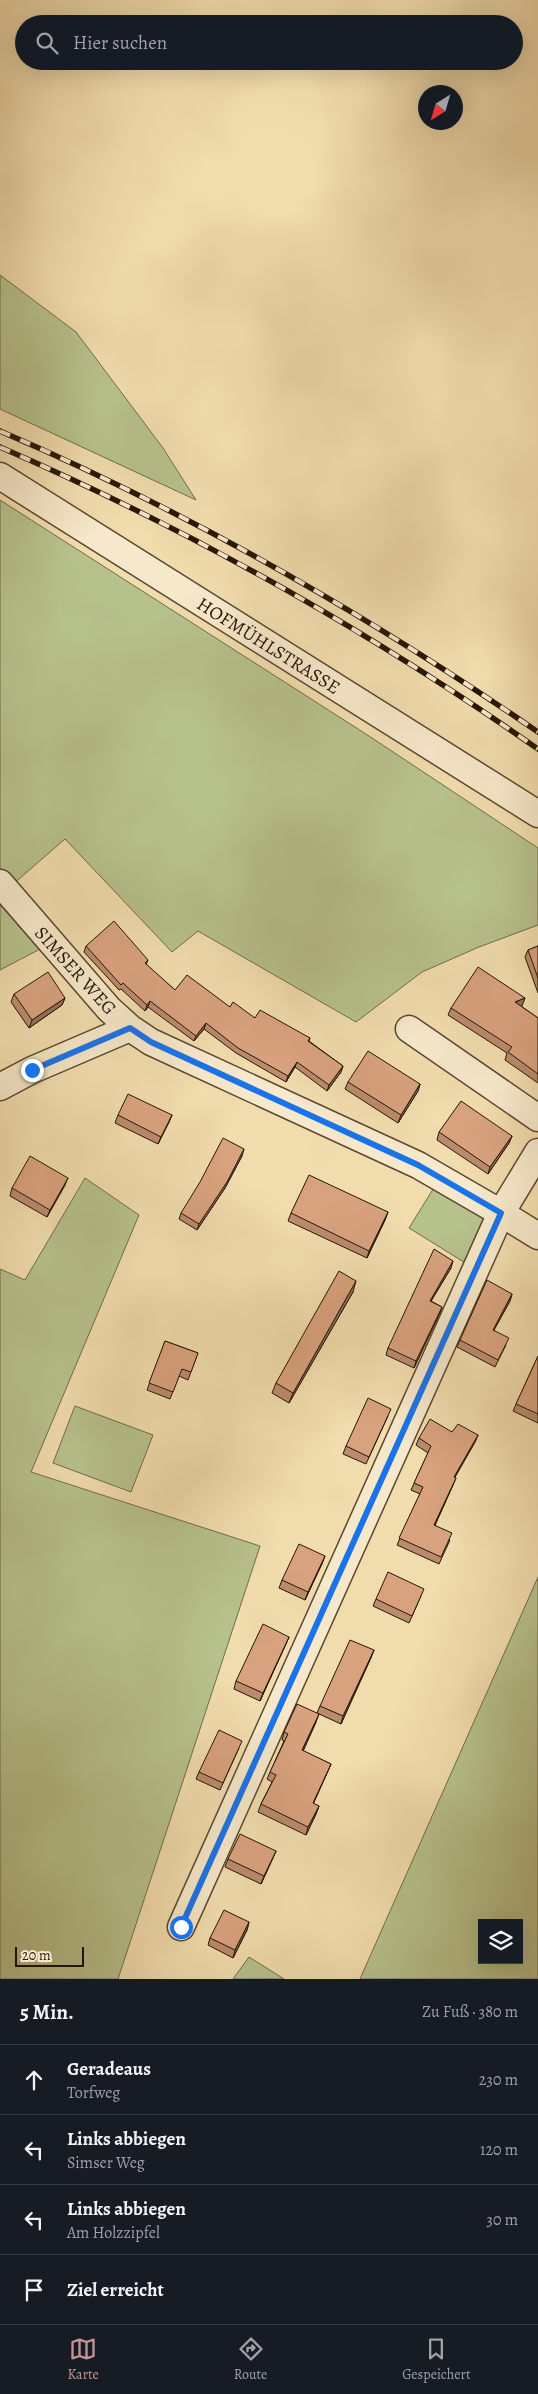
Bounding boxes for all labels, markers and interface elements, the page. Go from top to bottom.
search box [15,15,523,70]
icon: search [33,29,61,57]
text: Hier suchen [73,30,167,56]
north arrow [418,85,463,130]
street label: HOFMÜHLSTRASSE [192,591,345,701]
street label: SIMSER WEG [28,921,122,1021]
route end [21,1059,44,1082]
route start [170,1916,193,1939]
map controls [478,1919,523,1964]
button: layers [478,1919,523,1964]
scale bar [15,1944,84,1967]
text: 20 m [22,1946,51,1965]
text: 5 Min. [20,1998,74,2026]
text: Zu Fuß · 380 m [422,2001,518,2023]
text: Geradeaus [67,2056,151,2082]
icon: ahead [20,2066,48,2094]
text: 230 m [479,2069,518,2091]
text: Torfweg [67,2082,120,2104]
text: Links abbiegen [67,2126,186,2152]
icon: left [20,2136,48,2164]
text: 120 m [480,2139,518,2161]
text: Simser Weg [67,2152,145,2174]
text: Links abbiegen [67,2196,186,2222]
icon: left [20,2206,48,2234]
text: 30 m [486,2209,518,2231]
text: Am Holzzipfel [67,2222,160,2244]
icon: arrive [20,2276,48,2304]
text: Ziel erreicht [67,2277,164,2303]
tab: Karte [67,2335,99,2384]
tab: Route [234,2335,267,2384]
tab: Gespeichert [402,2335,471,2384]

